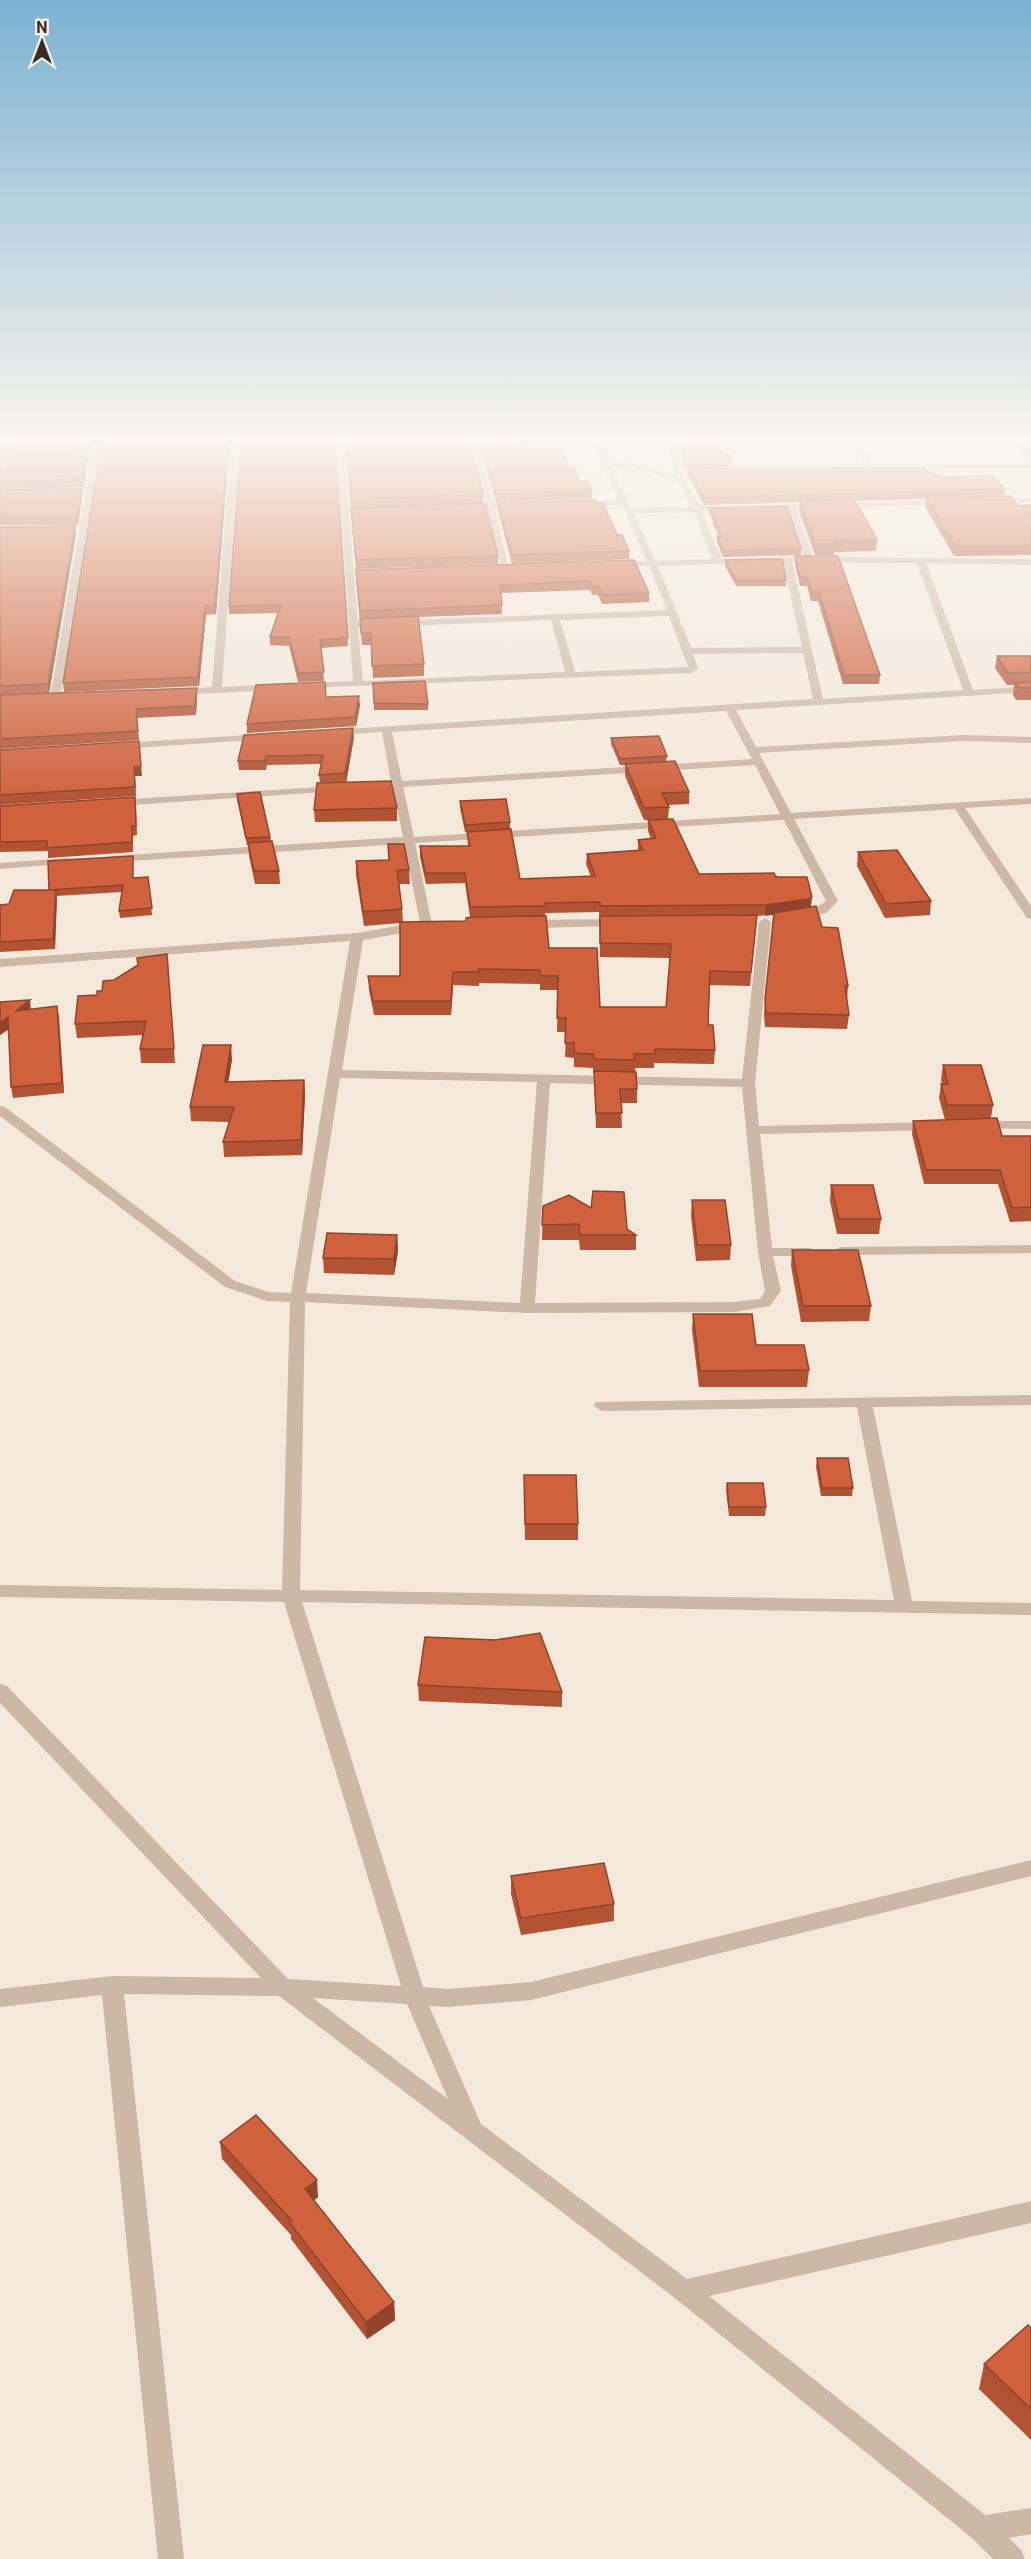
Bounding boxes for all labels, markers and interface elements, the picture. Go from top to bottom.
north arrow [12,12,72,72]
text: N [36,18,48,37]

